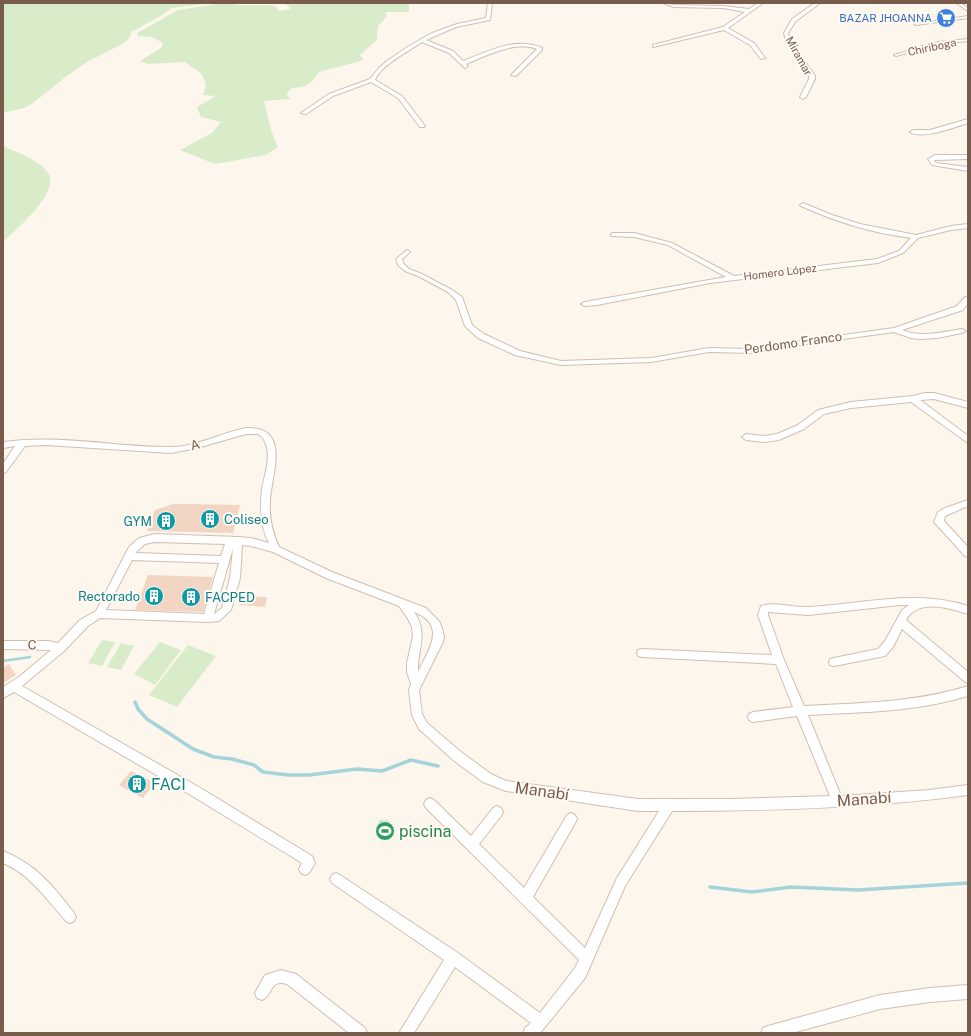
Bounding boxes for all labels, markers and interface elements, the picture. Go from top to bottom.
supermarket icon: BAZAR JHOANNA [935,7,957,29]
place label: BAZAR JHOANNA [839,12,932,24]
street label: Miramar [783,34,815,78]
street label: Chiriboga [907,36,957,58]
street label: Homero López [743,262,817,282]
street label: Perdomo Franco [743,329,843,357]
street label: A [188,437,202,453]
building icon: Coliseo [199,508,221,530]
building icon: GYM [155,510,177,532]
place label: Coliseo [224,512,269,527]
place label: GYM [124,514,152,529]
building icon: Rectorado [143,585,165,607]
building icon: FACPED [180,586,202,608]
place label: Rectorado [78,589,140,604]
place label: FACPED [205,590,255,605]
street label: C [27,637,37,653]
building icon: FACI [126,773,148,795]
place label: FACI [151,775,186,794]
street label: Manabí [514,778,571,804]
street label: Manabí [836,788,893,810]
sports icon: piscina [374,820,396,842]
place label: piscina [399,822,451,841]

